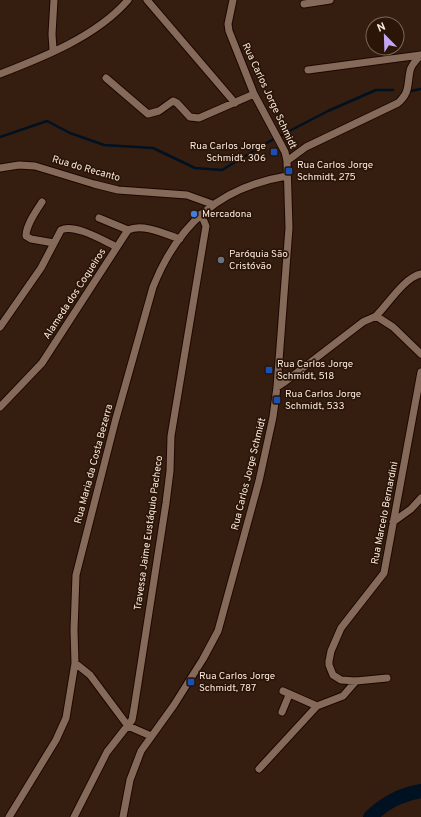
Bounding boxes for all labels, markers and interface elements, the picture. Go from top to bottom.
north arrow [365,16,405,56]
text: N [375,20,388,36]
street label: Rua Carlos Jorge Schmidt [239,41,299,151]
place label: Rua Carlos Jorge Schmidt, 306 [190,140,266,165]
marker: Rua Carlos Jorge Schmidt, 306 [269,147,279,157]
street label: Rua do Recanto [50,153,122,185]
place label: Rua Carlos Jorge Schmidt, 275 [297,159,373,184]
marker: Rua Carlos Jorge Schmidt, 275 [284,166,294,176]
place label: Mercadona [202,208,252,221]
marker: Mercadona [189,209,199,219]
street label: Alameda dos Coqueiros [41,246,109,342]
place label: Paróquia São Cristóvão [229,248,288,273]
marker: Paróquia São Cristóvão [216,255,226,265]
place label: Rua Carlos Jorge Schmidt, 518 [277,358,353,383]
marker: Rua Carlos Jorge Schmidt, 518 [264,365,274,375]
place label: Rua Carlos Jorge Schmidt, 533 [285,388,361,413]
marker: Rua Carlos Jorge Schmidt, 533 [272,395,282,405]
street label: Rua Maria da Costa Bezerra [72,403,116,525]
street label: Rua Carlos Jorge Schmidt [229,416,269,532]
street label: Travessa Jaime Eustáquio Pacheco [132,454,166,611]
street label: Rua Marcelo Bernardini [369,460,401,566]
place label: Rua Carlos Jorge Schmidt, 787 [199,670,275,695]
marker: Rua Carlos Jorge Schmidt, 787 [186,677,196,687]

